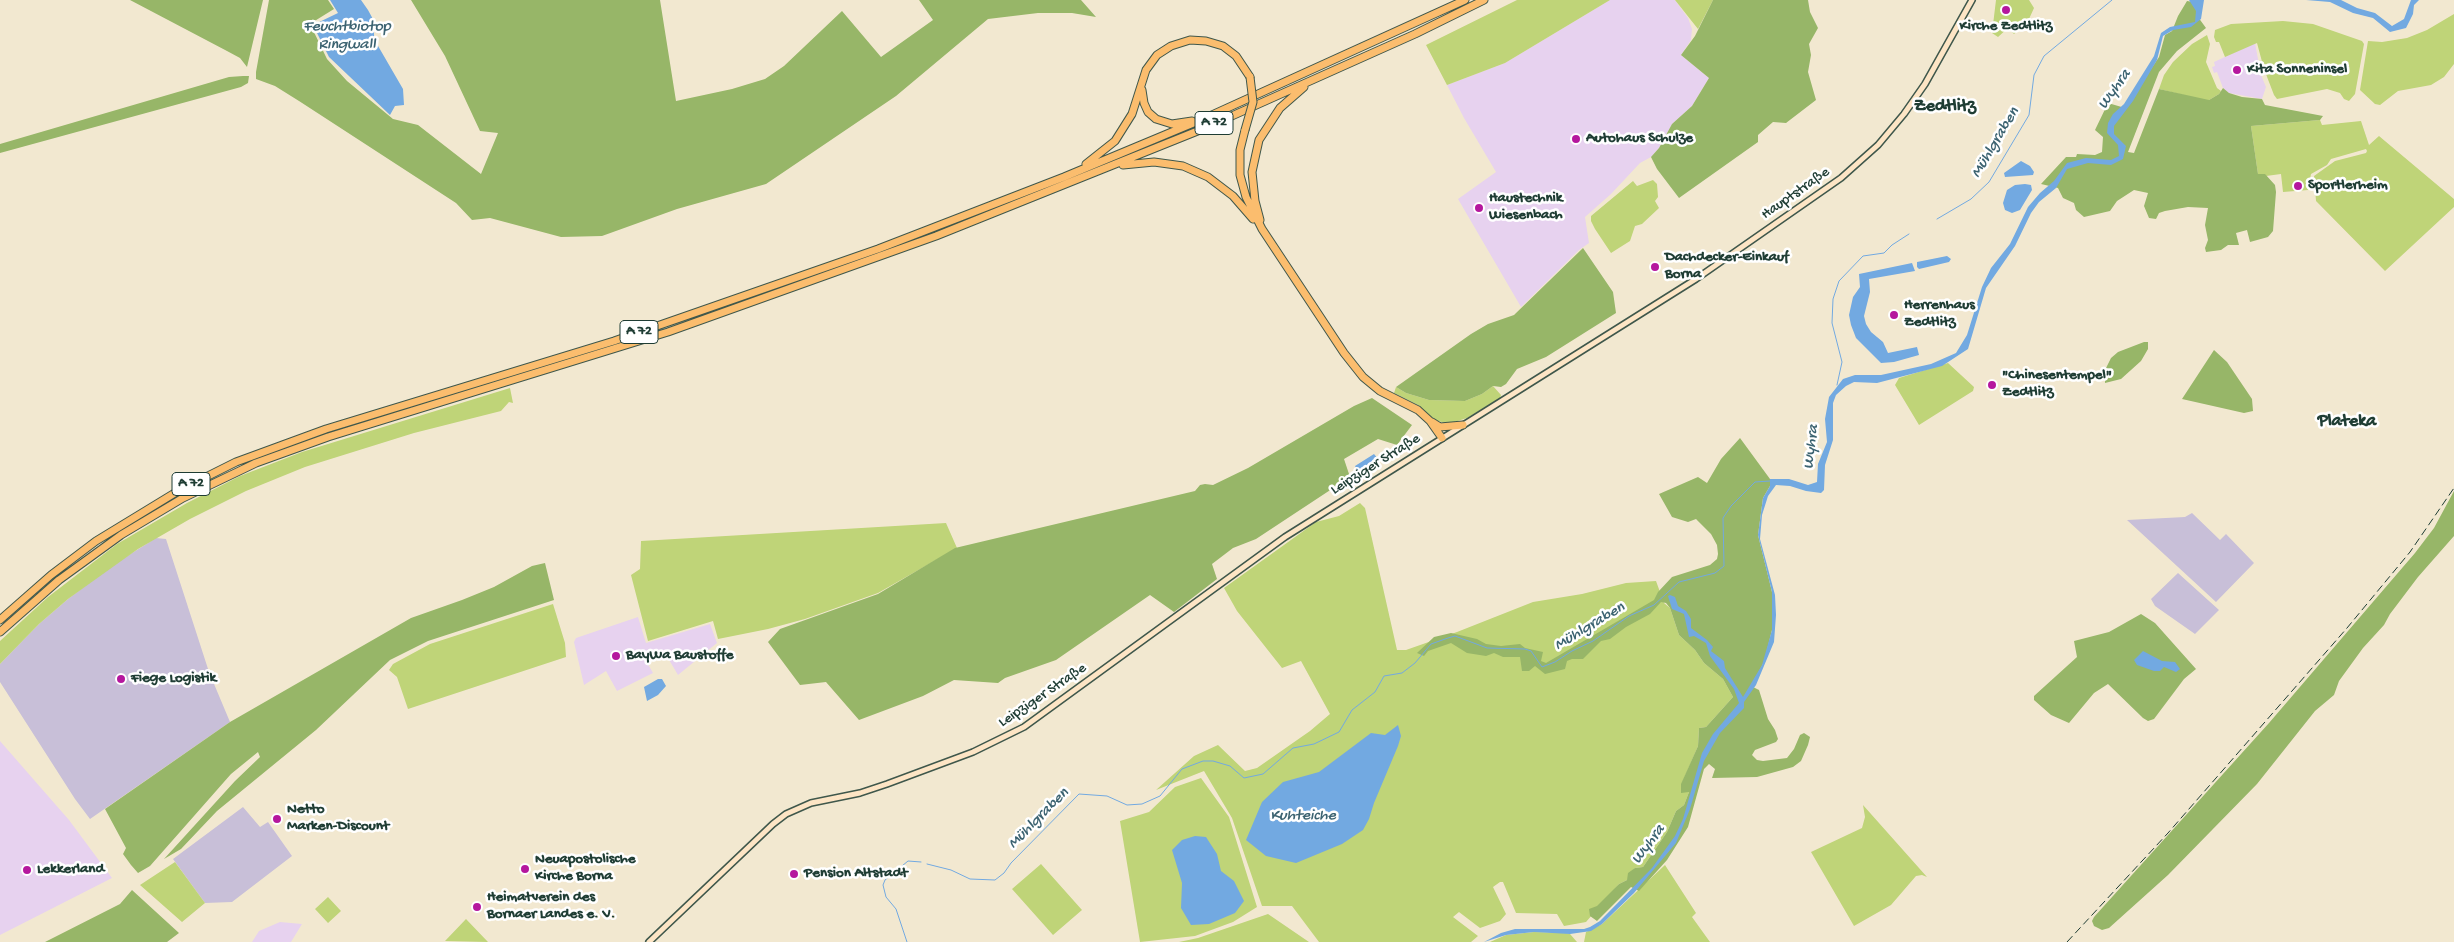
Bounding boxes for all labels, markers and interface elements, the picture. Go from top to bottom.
marker: Kirche Zedtlitz [2000,4,2012,16]
water label: Feuchtbiotop Ringwall [303,18,391,56]
place label: Kirche Zedtlitz [1960,18,2052,36]
place label: Kita Sonneninsel [2247,61,2347,79]
marker: Kita Sonneninsel [2231,64,2243,76]
water label: Wyhra [2094,66,2136,114]
district label: Zedtlitz [1914,96,1976,118]
water label: Mühlgraben [1968,104,2024,182]
road number: A 72 [1195,112,1233,134]
place label: Autohaus Schulze [1586,130,1693,148]
marker: Autohaus Schulze [1570,133,1582,145]
street label: Hauptstraße [1758,164,1834,224]
place label: Sportlerheim [2308,177,2388,195]
marker: Sportlerheim [2292,180,2304,192]
place label: Haustechnik Wiesenbach [1489,190,1563,225]
marker: Haustechnik Wiesenbach [1473,202,1485,214]
place label: Dachdecker-Einkauf Borna [1665,249,1789,284]
marker: Dachdecker-Einkauf Borna [1649,261,1661,273]
place label: Herrenhaus Zedtlitz [1904,297,1975,332]
marker: Herrenhaus Zedtlitz [1888,309,1900,321]
road number: A 72 [620,321,658,344]
place label: "Chinesentempel" Zedtlitz [2002,367,2112,402]
marker: "Chinesentempel" Zedtlitz [1986,379,1998,391]
district label: Plateka [2318,411,2376,433]
water label: Wyhra [1800,424,1824,470]
street label: Leipziger Straße [1328,430,1424,500]
road number: A 72 [172,472,210,496]
water label: Mühlgraben [1551,599,1629,655]
place label: BayWa Baustoffe [626,647,733,665]
marker: BayWa Baustoffe [610,650,622,662]
street label: Leipziger Straße [995,660,1091,732]
place label: Fiege Logistik [131,670,216,688]
marker: Fiege Logistik [115,673,127,685]
water label: Mühlgraben [1004,784,1074,854]
place label: Netto Marken-Discount [287,801,389,836]
water label: Kuhteiche [1270,807,1336,827]
marker: Netto Marken-Discount [271,813,283,825]
water label: Wyhra [1628,821,1670,869]
place label: Neuapostolische Kirche Borna [535,851,635,886]
place label: Lekkerland [37,861,104,879]
marker: Neuapostolische Kirche Borna [519,863,531,875]
marker: Lekkerland [21,864,33,876]
place label: Pension Altstadt [804,865,908,883]
marker: Pension Altstadt [788,868,800,880]
place label: Heimatverein des Bornaer Landes e. V. [487,889,615,924]
marker: Heimatverein des Bornaer Landes e. V. [471,901,483,913]

